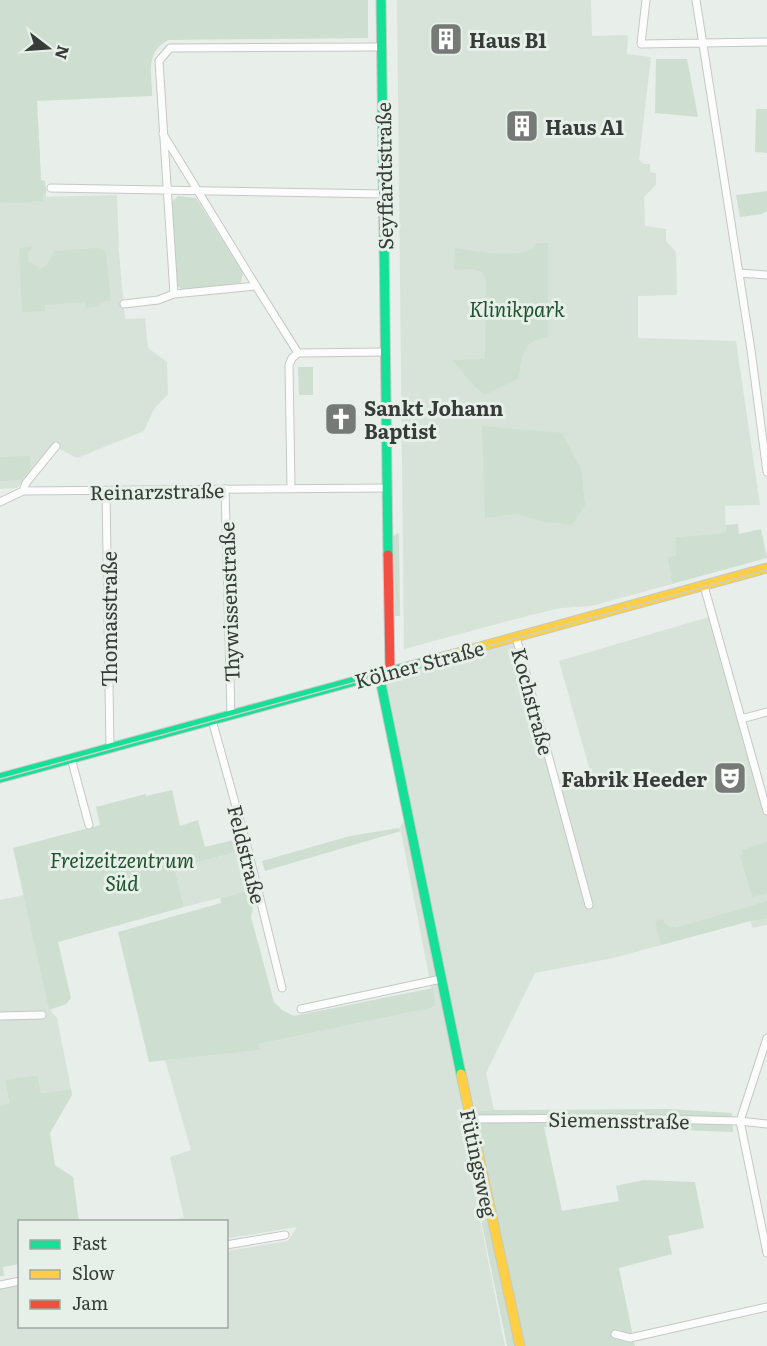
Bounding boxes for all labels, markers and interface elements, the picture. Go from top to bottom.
north arrow [18,18,78,78]
building icon: Haus B1 [428,21,464,57]
place label: Haus B1 [469,24,547,54]
text: N [50,43,77,63]
street label: Seyffardtstraße [367,102,399,250]
building icon: Haus A1 [504,108,540,144]
place label: Haus A1 [545,111,624,141]
park label: Klinikpark [469,293,565,323]
place label: Sankt Johann Baptist [364,392,504,445]
church icon: Sankt Johann Baptist [323,401,359,437]
street label: Reinarzstraße [89,474,225,506]
street label: Thywissenstraße [210,521,246,683]
street label: Thomasstraße [93,551,123,687]
street label: Kölner Straße [351,631,487,695]
street label: Kochstraße [505,644,563,758]
theatre icon: Fabrik Heeder [712,760,748,796]
place label: Fabrik Heeder [561,763,707,793]
street label: Feldstraße [221,801,275,907]
park label: Freizeitzentrum Süd [50,844,195,897]
street label: Siemensstraße [548,1103,690,1135]
street label: Fütingsweg [454,1106,506,1221]
legend [18,1220,228,1328]
text: Fast [72,1229,108,1256]
text: Slow [72,1259,115,1286]
text: Jam [72,1289,108,1316]

